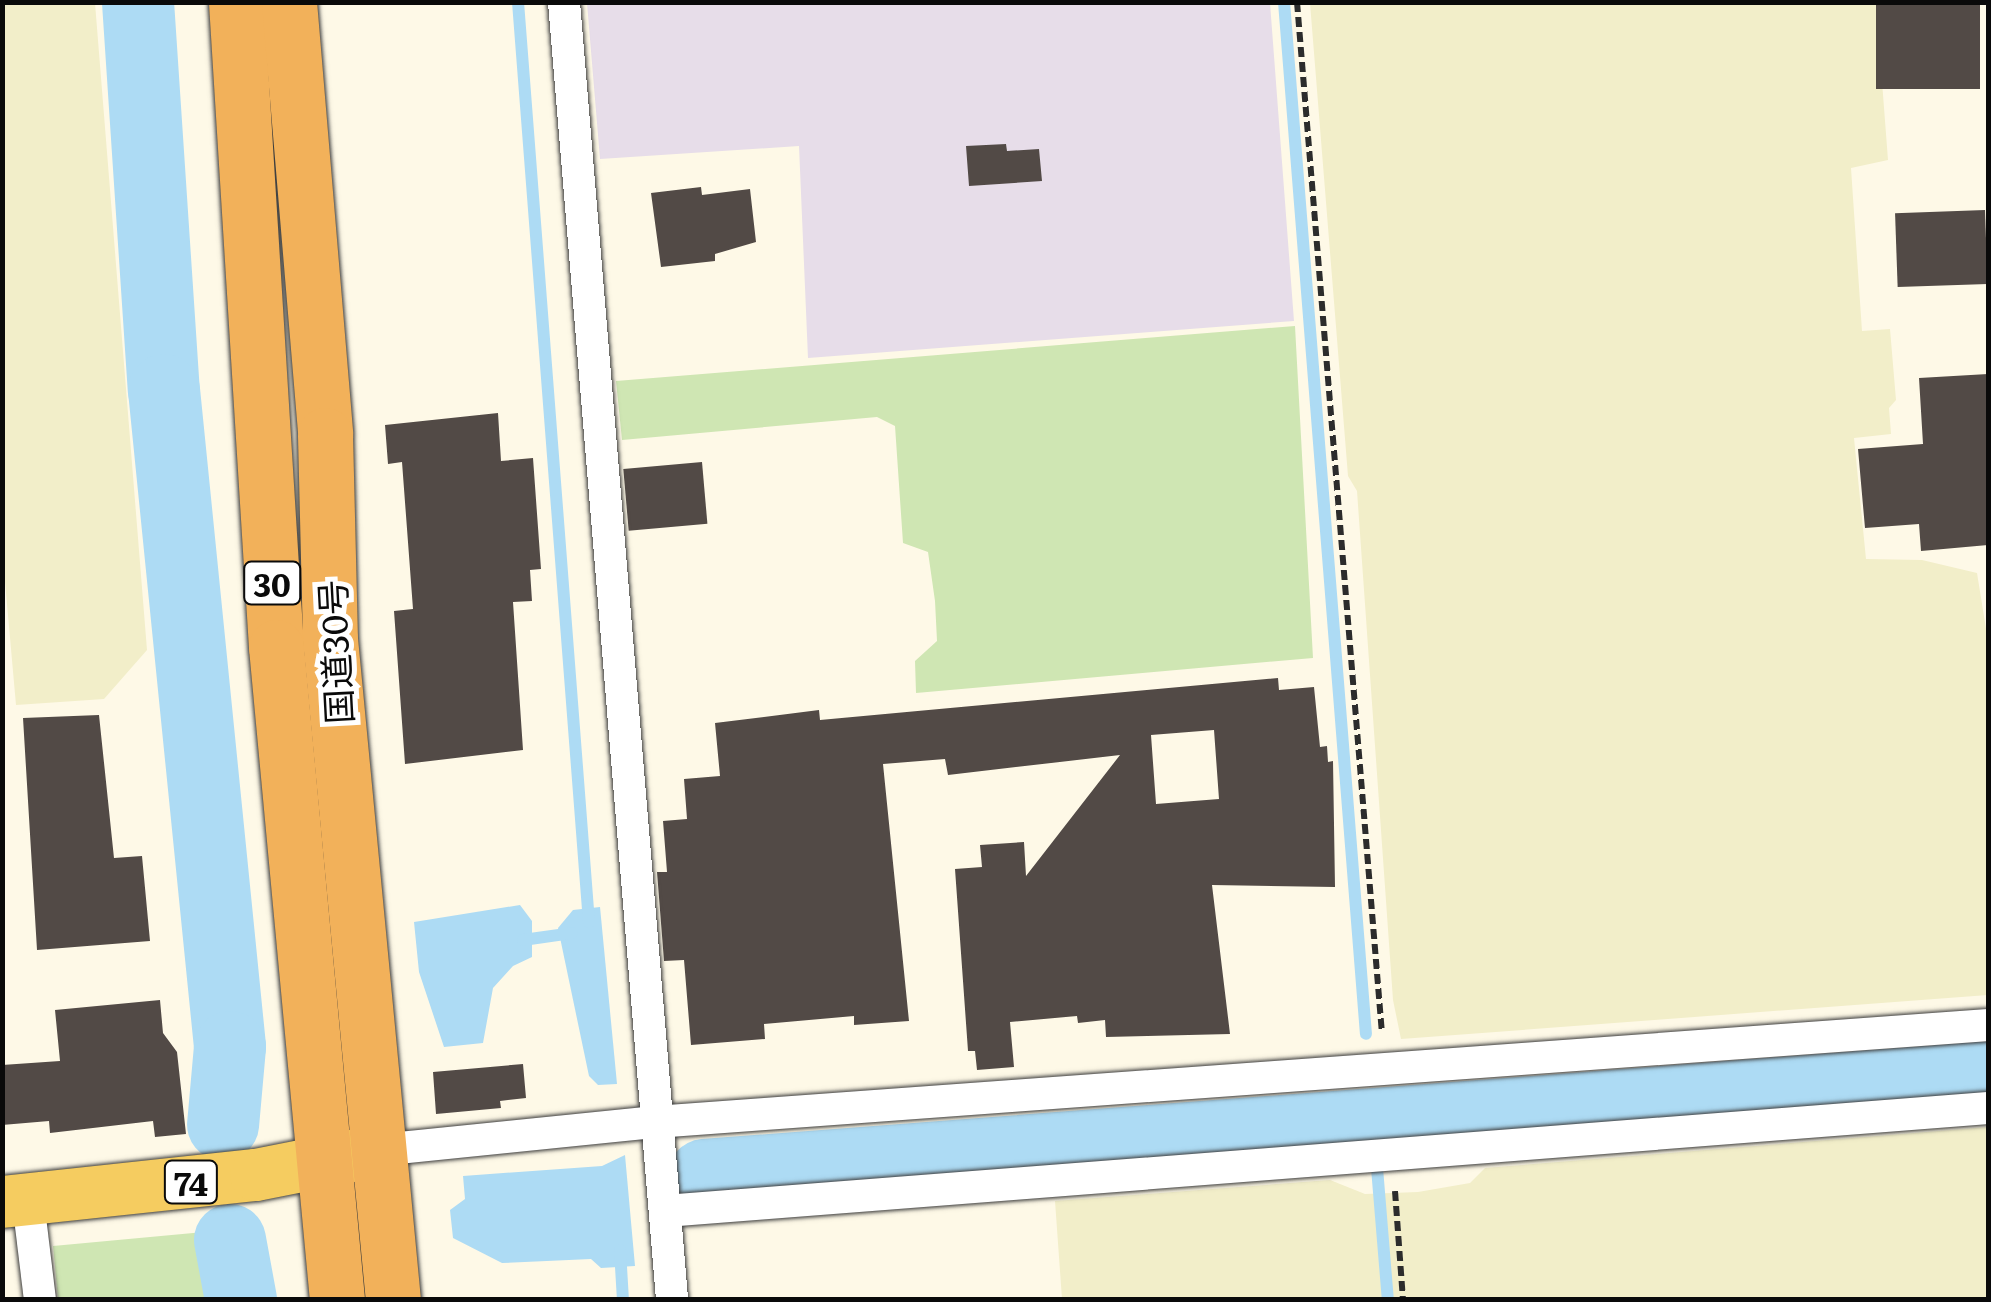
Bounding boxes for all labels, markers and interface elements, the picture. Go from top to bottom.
road number: 30 [242,556,302,610]
street label: 国道30号 [309,579,359,725]
road number: 74 [164,1155,218,1209]

